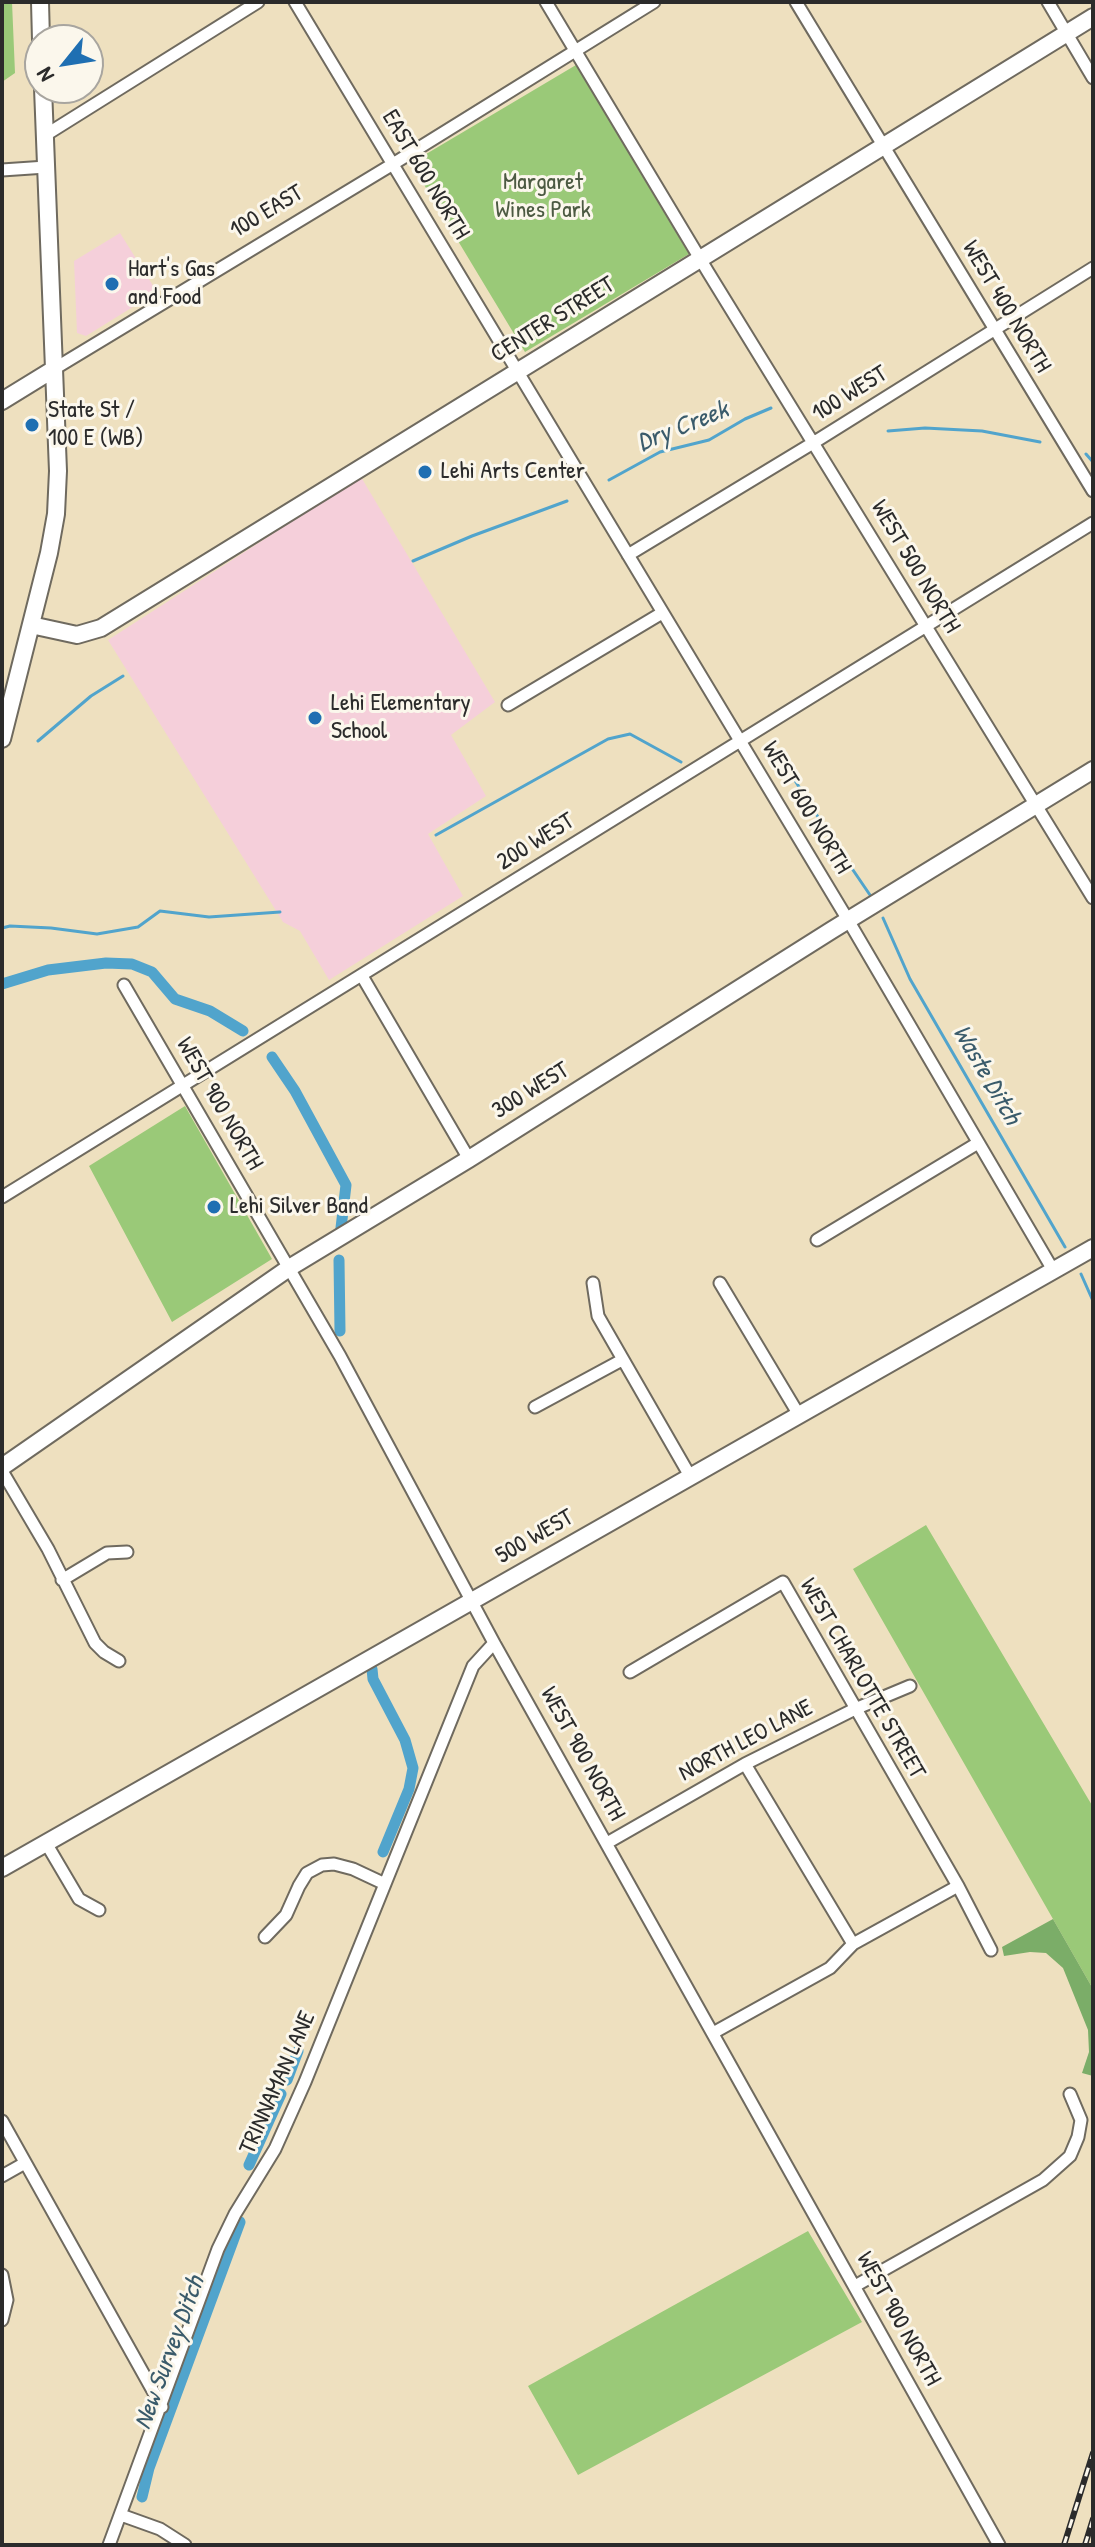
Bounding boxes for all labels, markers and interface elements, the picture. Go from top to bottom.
north arrow [24,24,104,104]
text: N [29,62,61,88]
street label: EAST 600 NORTH [375,105,475,245]
park label: Margaret Wines Park [495,169,591,225]
street label: 100 EAST [225,179,309,245]
street label: WEST 400 NORTH [955,236,1057,378]
place label: Hart's Gas and Food [128,256,215,312]
street label: CENTER STREET [486,271,620,369]
marker: Hart's Gas and Food [103,275,121,293]
street label: 100 WEST [807,360,893,428]
water label: Dry Creek [633,395,733,459]
place label: State St / 100 E (WB) [48,397,144,453]
marker: State St / 100 E (WB) [23,416,41,434]
place label: Lehi Arts Center [441,458,585,486]
marker: Lehi Arts Center [416,463,434,481]
street label: WEST 500 NORTH [864,495,966,639]
place label: Lehi Elementary School [331,690,471,746]
marker: Lehi Elementary School [306,709,324,727]
street label: WEST 600 NORTH [755,737,857,879]
street label: 200 WEST [492,807,580,877]
water label: Waste Ditch [945,1020,1027,1130]
street label: WEST 900 NORTH [169,1033,269,1175]
street label: 300 WEST [487,1056,575,1126]
place label: Lehi Silver Band [230,1193,368,1221]
marker: Lehi Silver Band [205,1198,223,1216]
street label: 500 WEST [491,1503,579,1571]
street label: WEST CHARLOTTE STREET [793,1574,931,1784]
street label: WEST 900 NORTH [533,1682,631,1826]
street label: NORTH LEO LANE [674,1694,818,1788]
street label: TRINNAMAN LANE [234,2007,322,2159]
street label: WEST 900 NORTH [849,2247,947,2391]
water label: New Survey Ditch [128,2272,212,2434]

